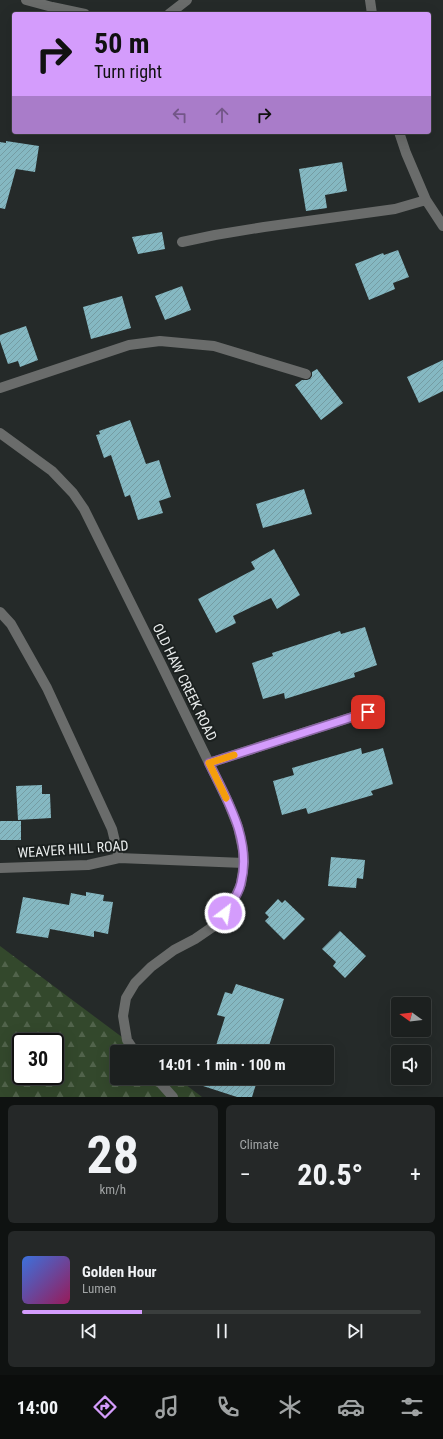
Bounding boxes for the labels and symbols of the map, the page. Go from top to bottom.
street label: OLD HAW CREEK ROAD [150,621,220,743]
pin [351,695,385,729]
street label: WEAVER HILL ROAD [17,837,129,861]
position arrow [204,892,246,934]
north arrow [391,997,431,1037]
speed limit sign: 30 [12,1033,64,1085]

